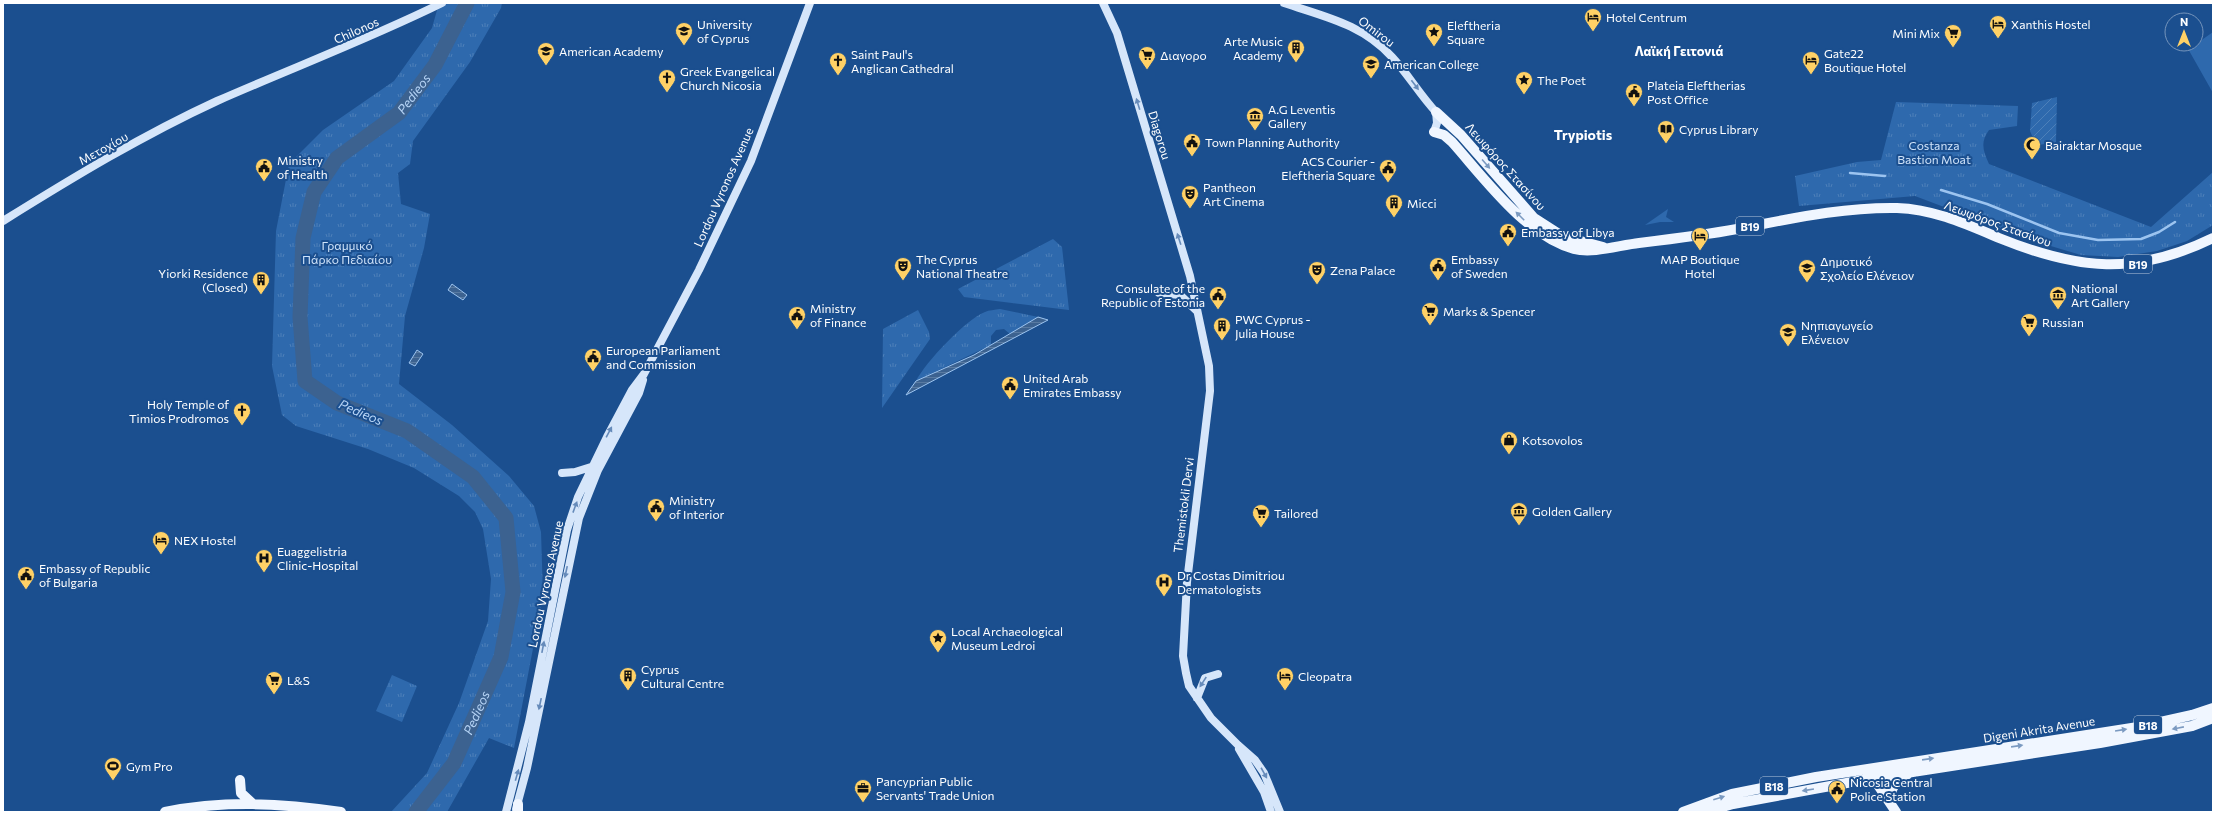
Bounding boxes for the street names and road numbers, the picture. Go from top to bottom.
street label: Omirou [1356,13,1398,49]
street label: Chilonos [331,14,381,46]
street label: Diagorou [1146,109,1174,161]
street label: Λεωφόρος Στασίνου [1463,119,1549,213]
street label: Lordou Vyronos Avenue [690,125,756,249]
street label: Μετοχίου [76,129,130,167]
street label: Λεωφόρος Στασίνου [1943,197,2054,249]
road number: B19 [1736,217,1764,235]
road number: B19 [2124,255,2152,273]
street label: Themistokli Dervi [1170,456,1196,554]
street label: Lordou Vyronos Avenue [525,519,565,649]
street label: Digeni Akrita Avenue [1982,713,2096,745]
road number: B18 [2134,716,2162,734]
road number: B18 [1760,777,1788,795]

